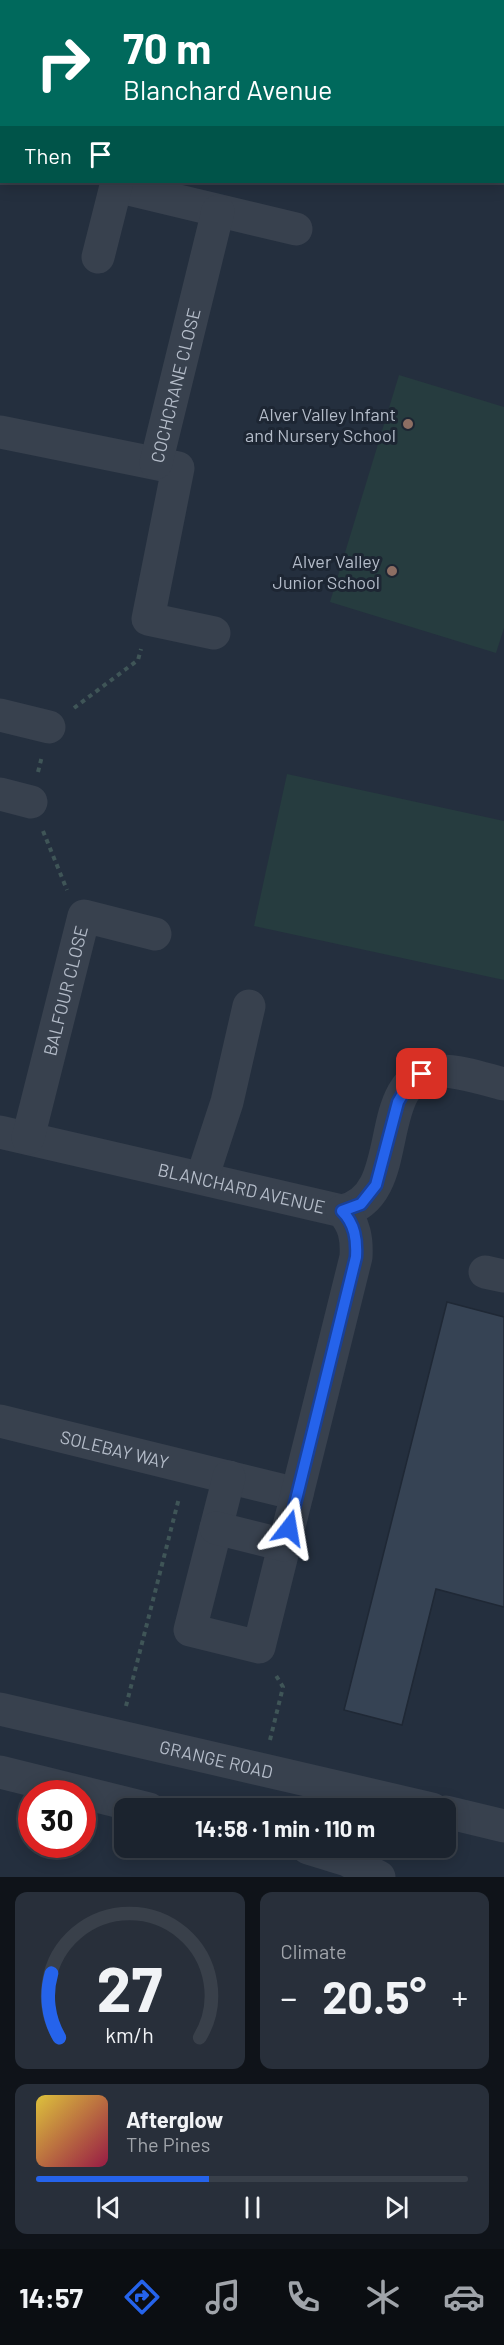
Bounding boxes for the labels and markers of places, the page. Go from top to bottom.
place label: Alver Valley Infant and Nursery School [245,403,396,446]
marker: Alver Valley Infant and Nursery School [401,417,415,431]
place label: Alver Valley Junior School [273,550,380,593]
marker: Alver Valley Junior School [385,564,399,578]
pin [396,1048,447,1099]

